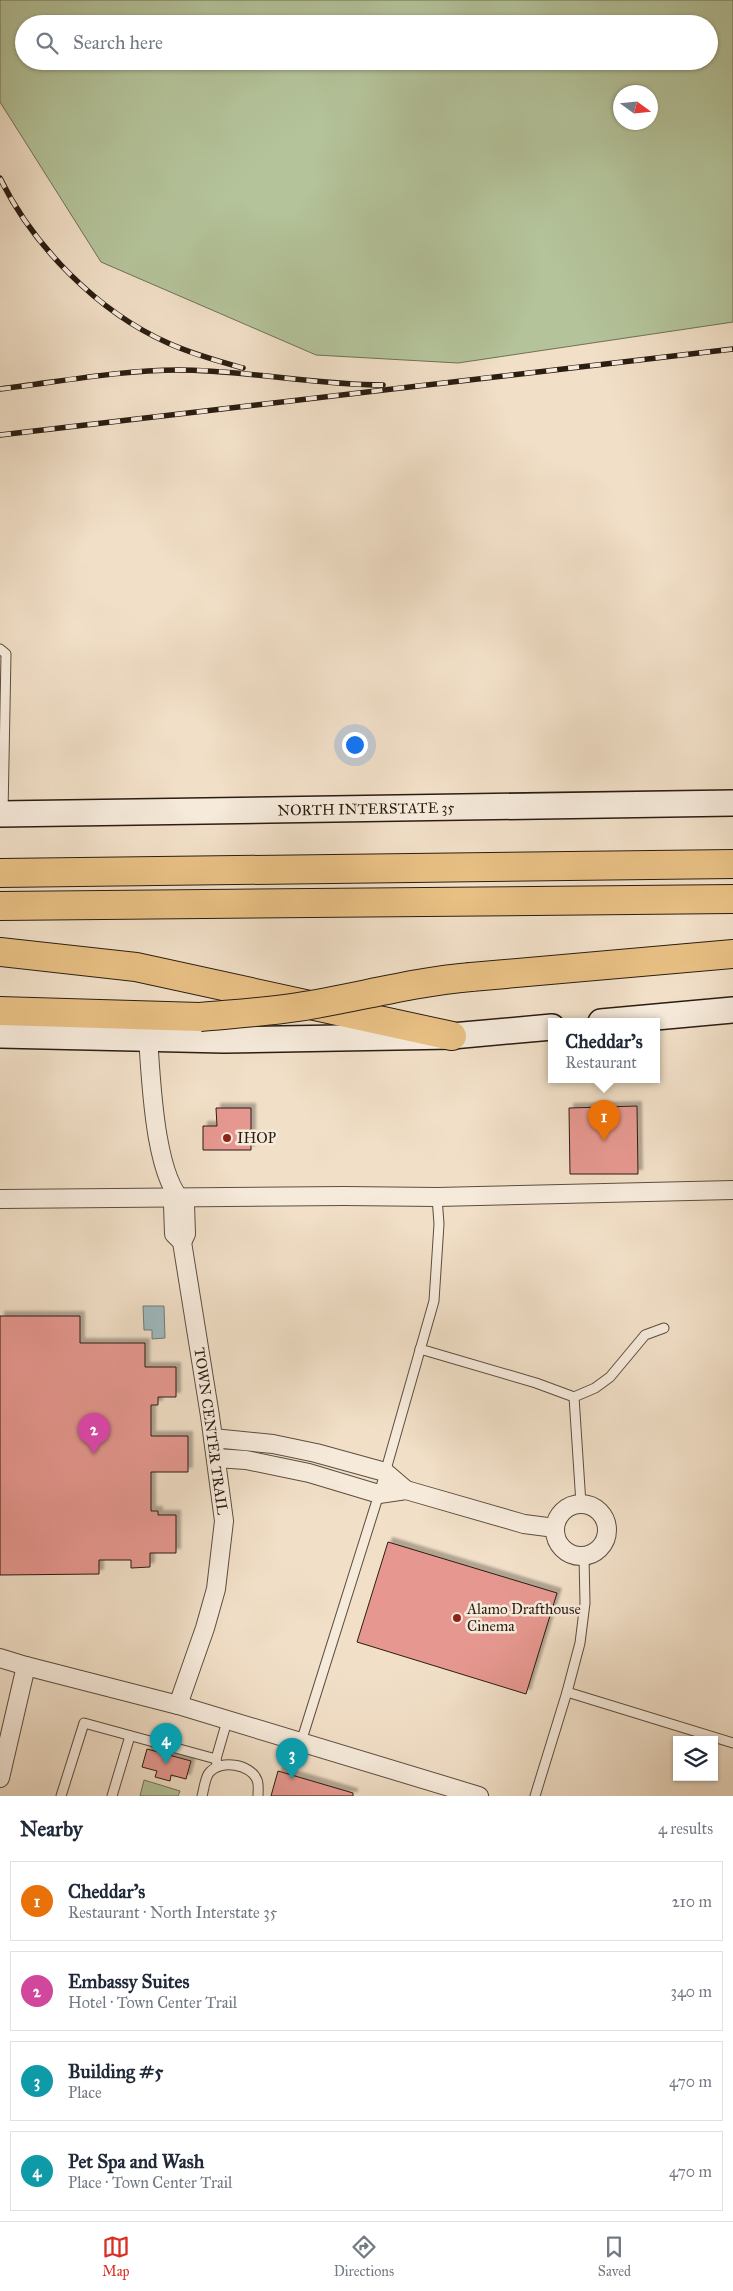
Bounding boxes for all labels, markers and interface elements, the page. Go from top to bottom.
search box [15,15,718,70]
icon: search [33,29,61,57]
text: Search here [73,31,163,54]
north arrow [613,85,658,130]
your location [342,732,368,758]
street label: NORTH INTERSTATE 35 [277,798,455,820]
popup [548,1018,660,1083]
text: Cheddar's [565,1030,643,1053]
text: Restaurant [565,1053,637,1072]
pin: 1 [588,1100,620,1141]
place label: IHOP [237,1129,277,1147]
marker: IHOP [221,1132,233,1144]
street label: TOWN CENTER TRAIL [190,1346,232,1516]
pin: 2 [78,1413,110,1454]
place label: Alamo Drafthouse Cinema [466,1600,581,1635]
marker: Alamo Drafthouse Cinema [451,1612,463,1624]
pin: 4 [150,1723,182,1764]
map controls [673,1736,718,1781]
button: layers [673,1736,718,1781]
pin: 3 [276,1738,308,1779]
text: Nearby [20,1816,83,1842]
text: 4 results [658,1819,713,1838]
text: Cheddar's [68,1880,145,1903]
text: 1 [34,1892,40,1911]
text: 210 m [672,1892,712,1911]
text: Restaurant · North Interstate 35 [68,1903,277,1922]
text: Embassy Suites [68,1970,189,1993]
text: 2 [33,1982,41,2001]
text: 340 m [670,1982,712,2001]
text: Hotel · Town Center Trail [68,1993,237,2012]
text: Building #5 [68,2060,163,2083]
text: 3 [34,2072,40,2091]
text: 470 m [669,2072,712,2091]
text: Place [68,2083,102,2102]
text: Pet Spa and Wash [68,2150,204,2173]
text: 4 [33,2162,41,2181]
text: 470 m [669,2162,712,2181]
text: Place · Town Center Trail [68,2173,232,2192]
tab: Map [102,2233,130,2280]
tab: Directions [334,2233,394,2280]
tab: Saved [598,2233,631,2280]

